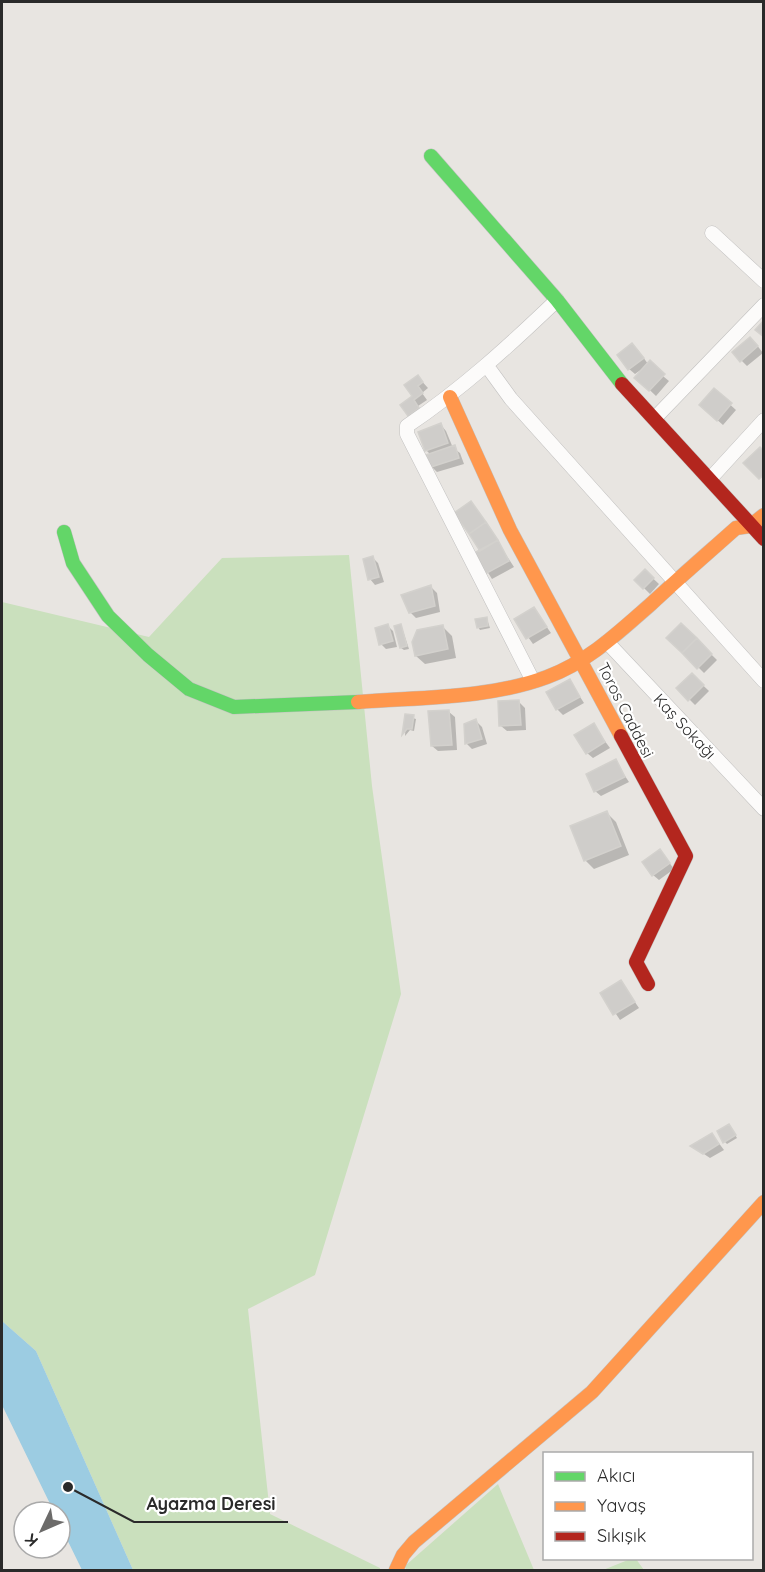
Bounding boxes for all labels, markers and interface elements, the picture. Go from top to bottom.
street label: Toros Caddesi [593,659,659,761]
street label: Kaş Sokağı [650,689,720,763]
legend [543,1452,753,1560]
text: Akıcı [597,1464,635,1487]
callout: Ayazma Deresi [134,1486,288,1522]
text: Ayazma Deresi [146,1492,276,1515]
text: Yavaş [597,1494,646,1517]
north arrow [12,1500,72,1560]
text: Sıkışık [597,1524,646,1547]
text: K [20,1530,42,1551]

